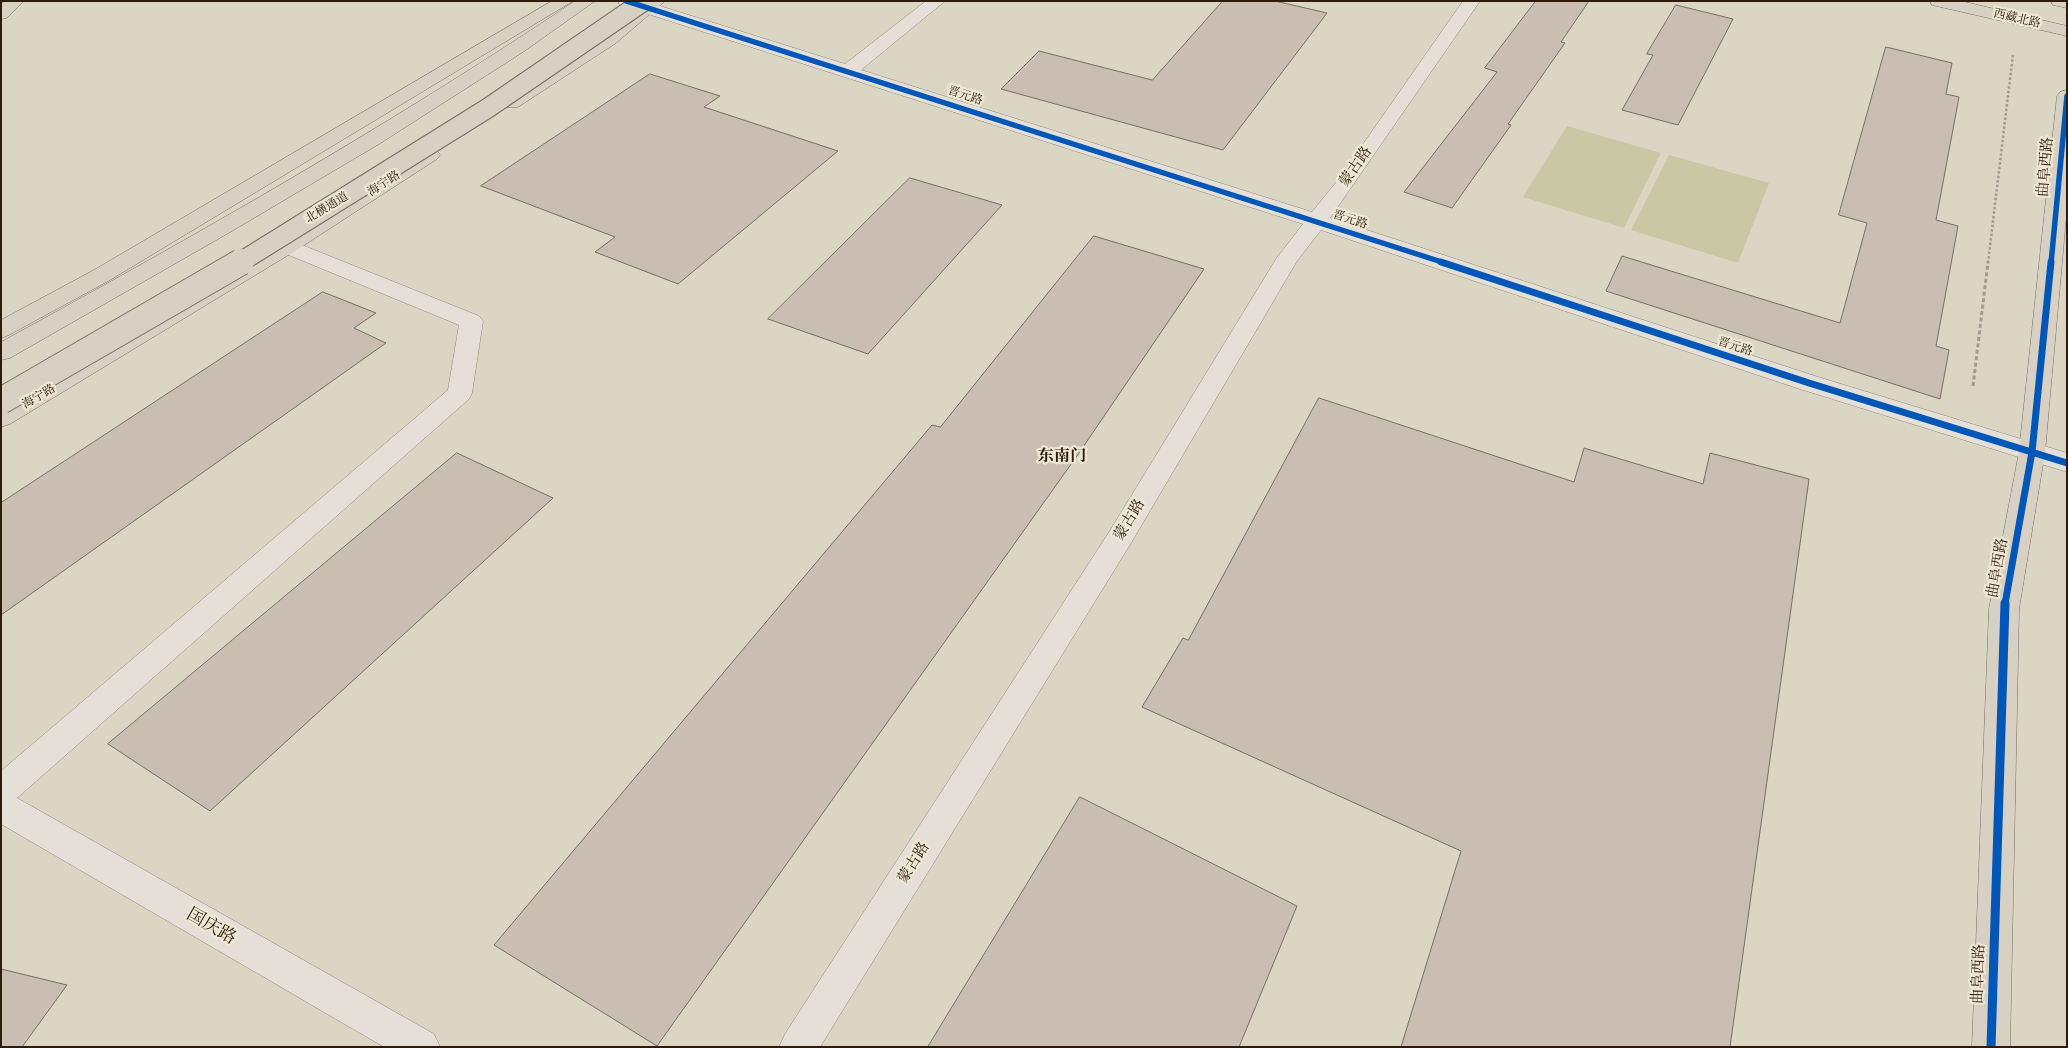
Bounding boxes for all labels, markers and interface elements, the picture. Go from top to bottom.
street label: 西藏北路 [1992,7,2042,31]
street label: 晋元路 [946,84,984,108]
street label: 曲阜西路 [2034,136,2058,198]
street label: 蒙古路 [1336,143,1376,191]
street label: 海宁路 [365,168,403,200]
street label: 北横通道 [303,189,351,227]
street label: 晋元路 [1331,208,1369,232]
street label: 晋元路 [1716,335,1754,359]
street label: 海宁路 [20,382,58,412]
district label: 东南门 [1038,447,1086,467]
street label: 蒙古路 [1111,496,1149,544]
street label: 曲阜西路 [1984,537,2012,599]
street label: 蒙古路 [894,839,934,887]
street label: 国庆路 [182,904,240,950]
street label: 曲阜西路 [1969,944,1989,1004]

